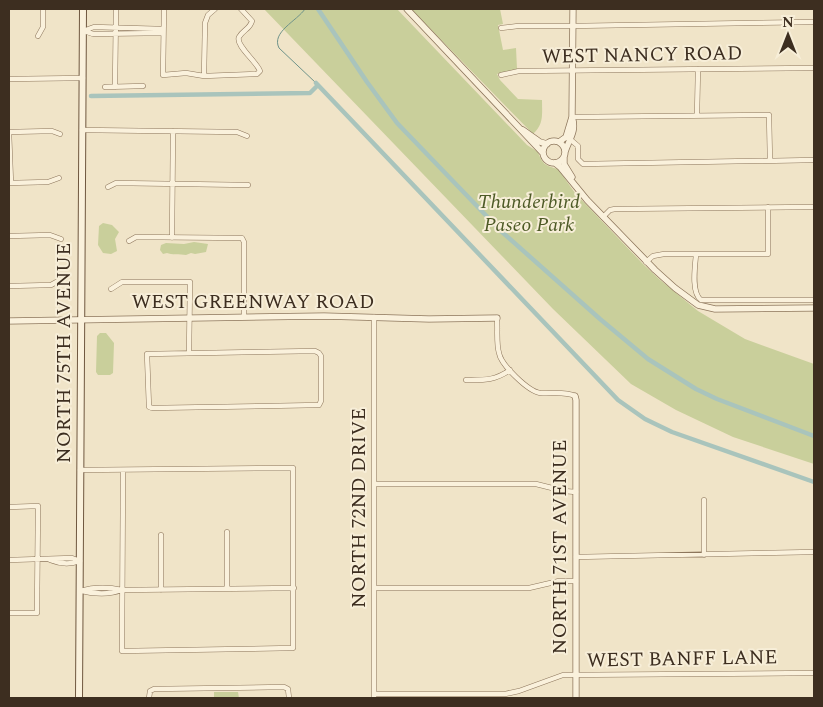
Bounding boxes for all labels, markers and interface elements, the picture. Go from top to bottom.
north arrow [763,10,813,60]
text: N [782,12,794,33]
street label: WEST NANCY ROAD [541,38,743,72]
park label: Thunderbird Paseo Park [478,187,580,240]
street label: NORTH 75TH AVENUE [49,243,79,463]
street label: WEST GREENWAY ROAD [131,287,375,317]
street label: NORTH 72ND DRIVE [344,408,374,608]
street label: NORTH 71ST AVENUE [545,440,575,654]
street label: WEST BANFF LANE [586,642,778,676]

